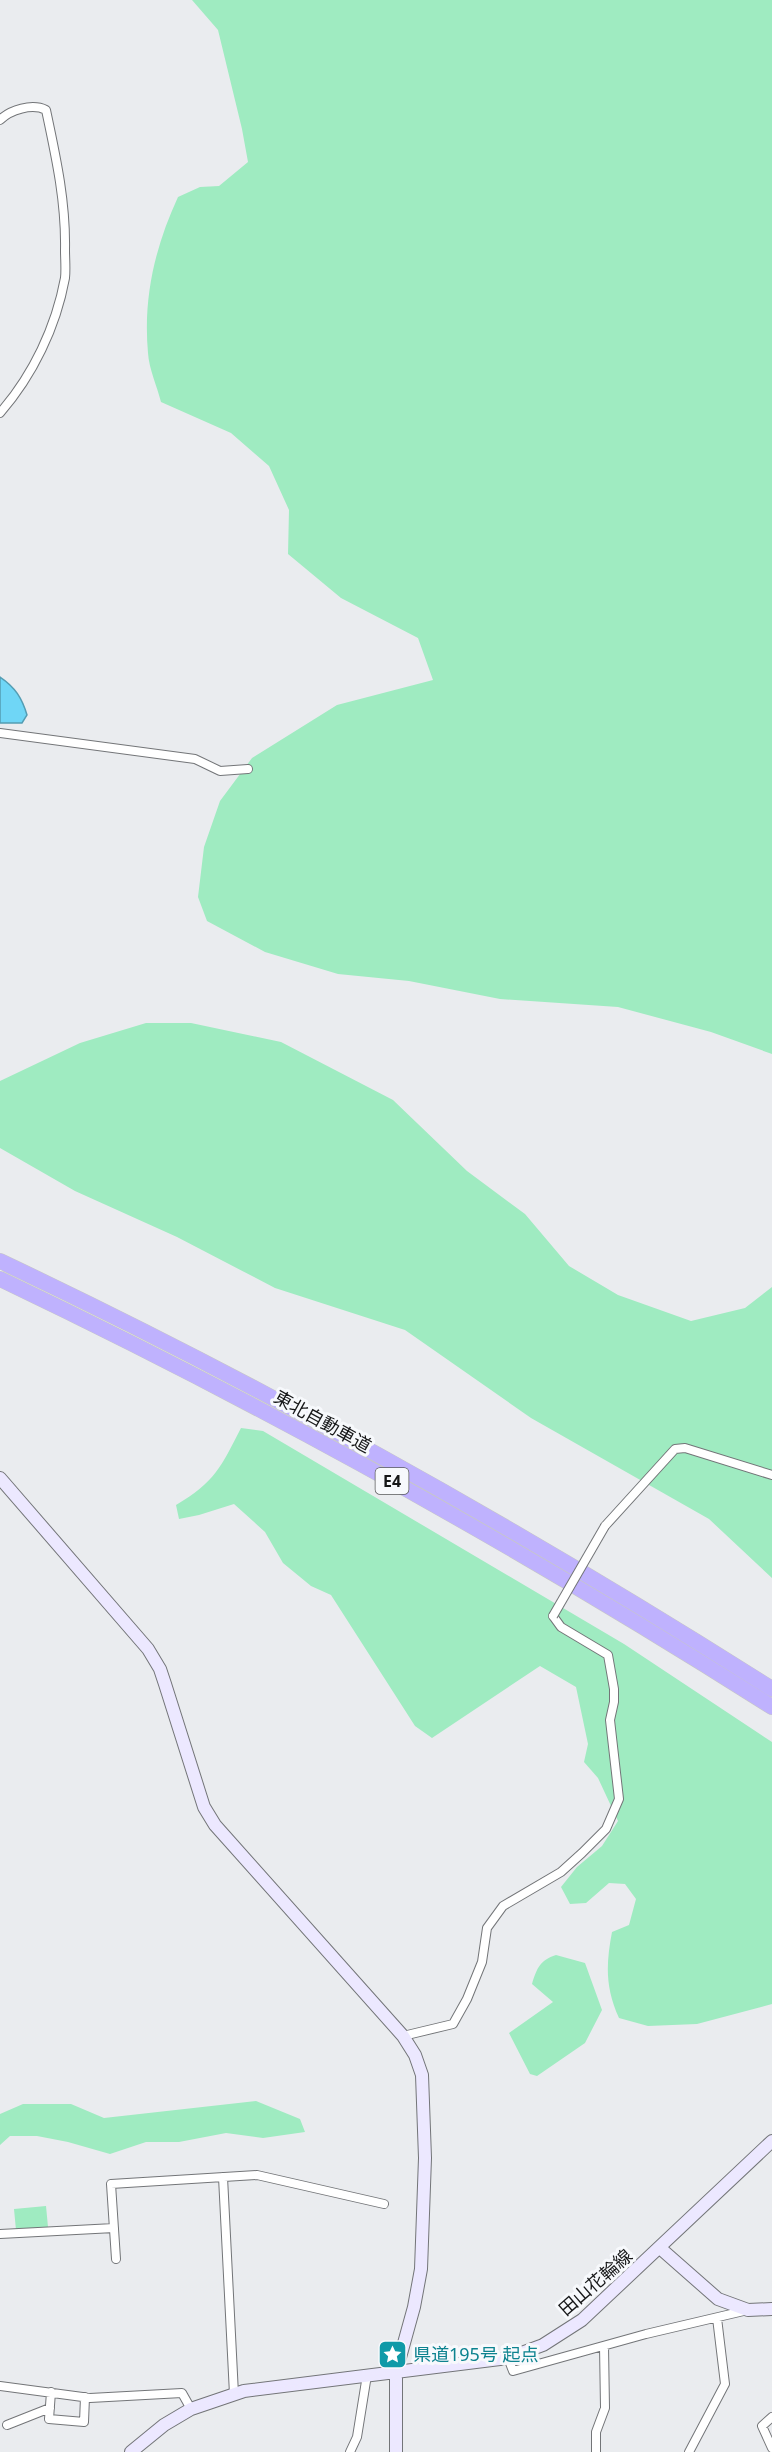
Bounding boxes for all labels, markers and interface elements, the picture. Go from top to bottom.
street label: 東北自動車道 [270,1384,376,1458]
road number: E4 [376,1468,408,1494]
street label: 田山花輪線 [553,2243,637,2321]
place icon: 県道195号 起点 [376,2338,408,2370]
place label: 県道195号 起点 [413,2342,539,2366]

